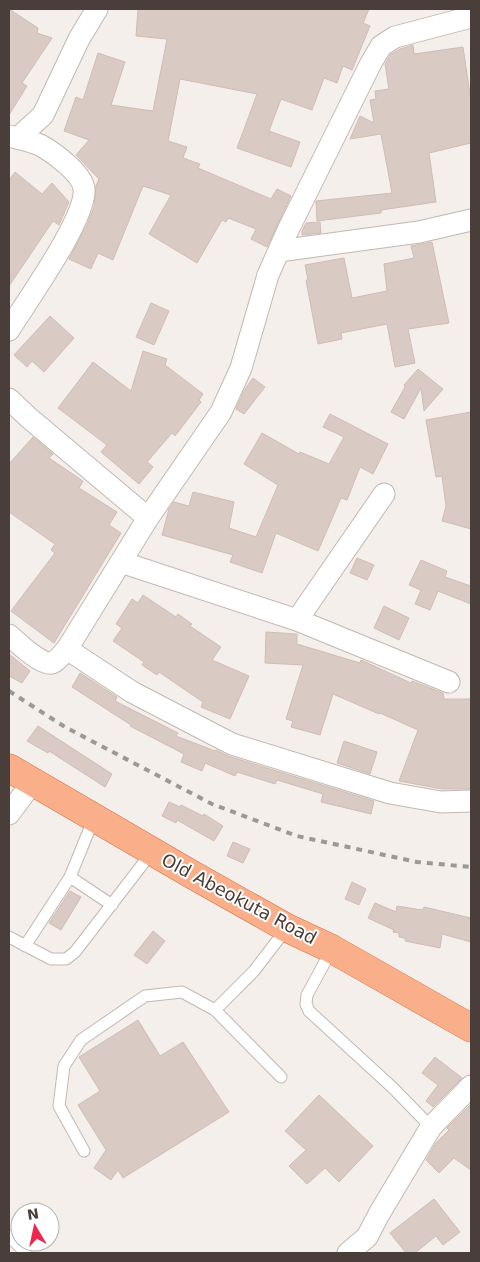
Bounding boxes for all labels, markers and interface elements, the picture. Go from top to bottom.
street label: Old Abeokuta Road [158,849,320,948]
north arrow [10,1202,60,1252]
text: N [26,1205,40,1223]

